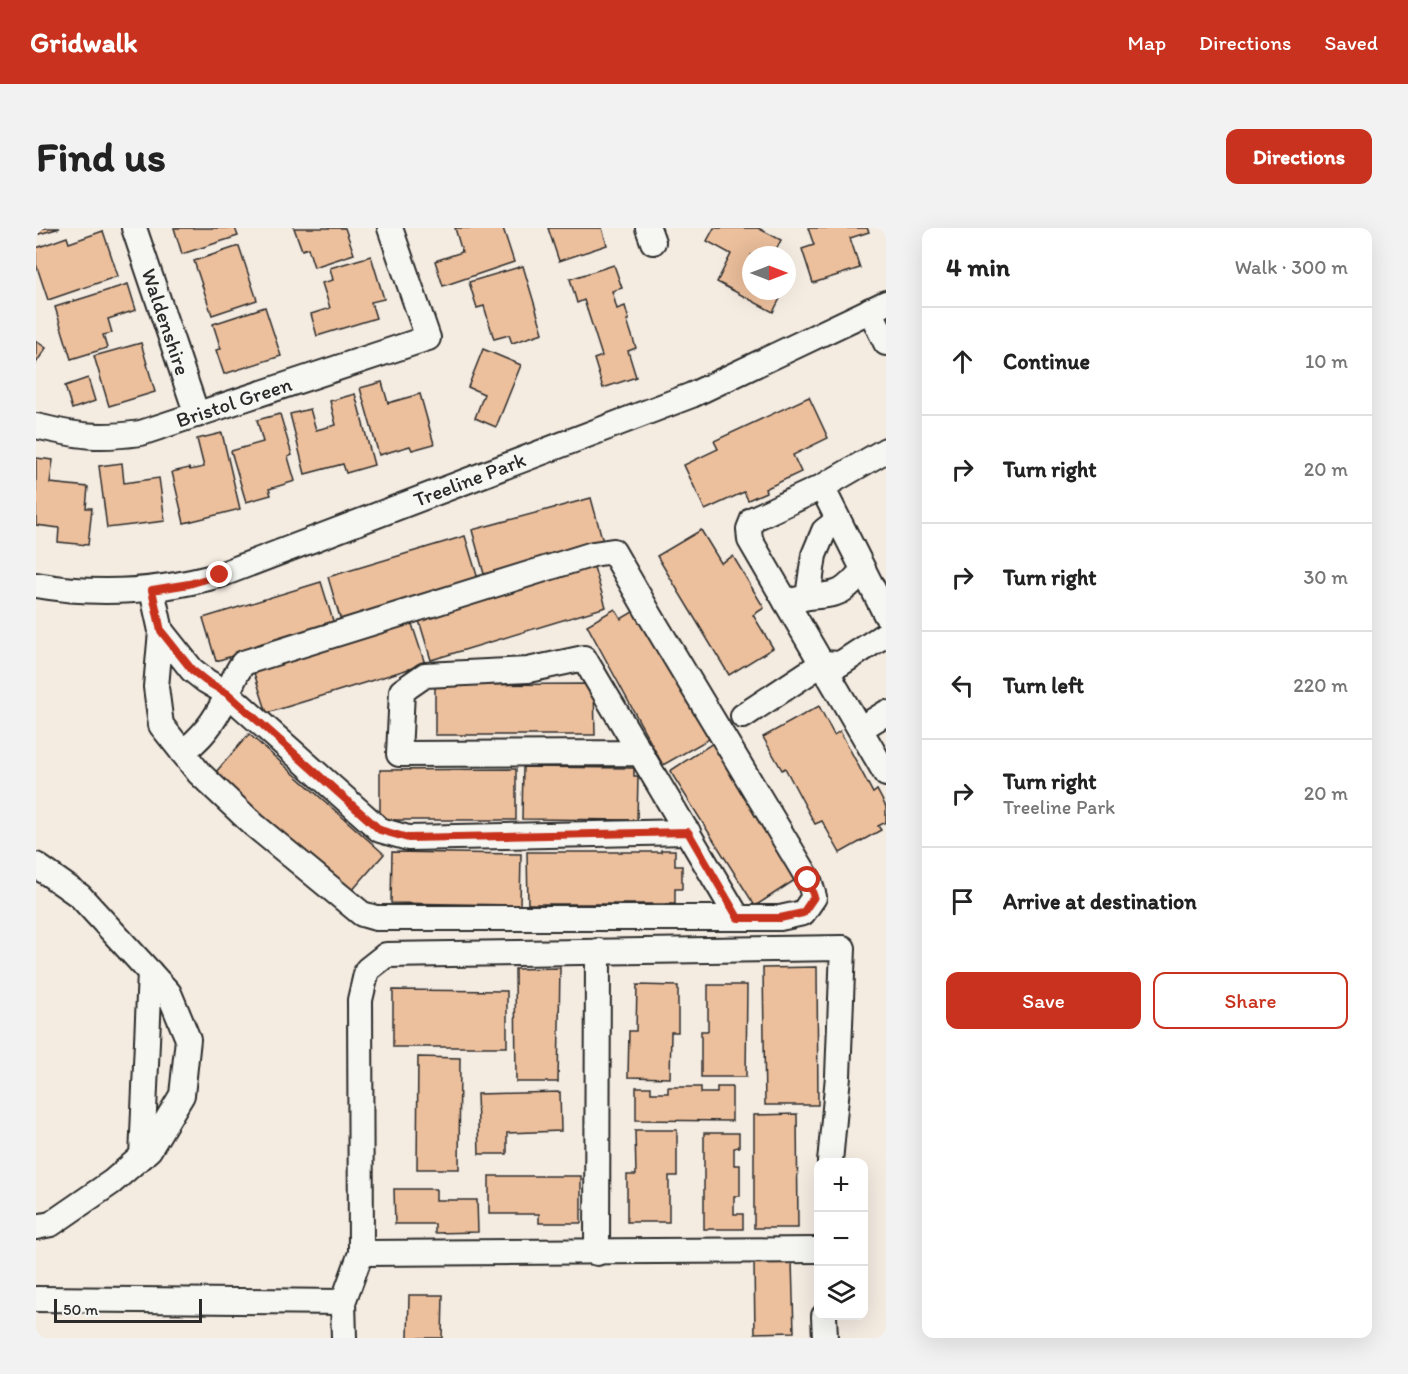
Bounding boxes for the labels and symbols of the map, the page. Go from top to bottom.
north arrow [742,246,796,300]
street label: Waldenshire [137,265,196,378]
street label: Bristol Green [173,371,295,433]
street label: Treeline Park [410,447,529,512]
route end [206,561,232,587]
route start [794,866,820,892]
scale bar [54,1296,202,1324]

